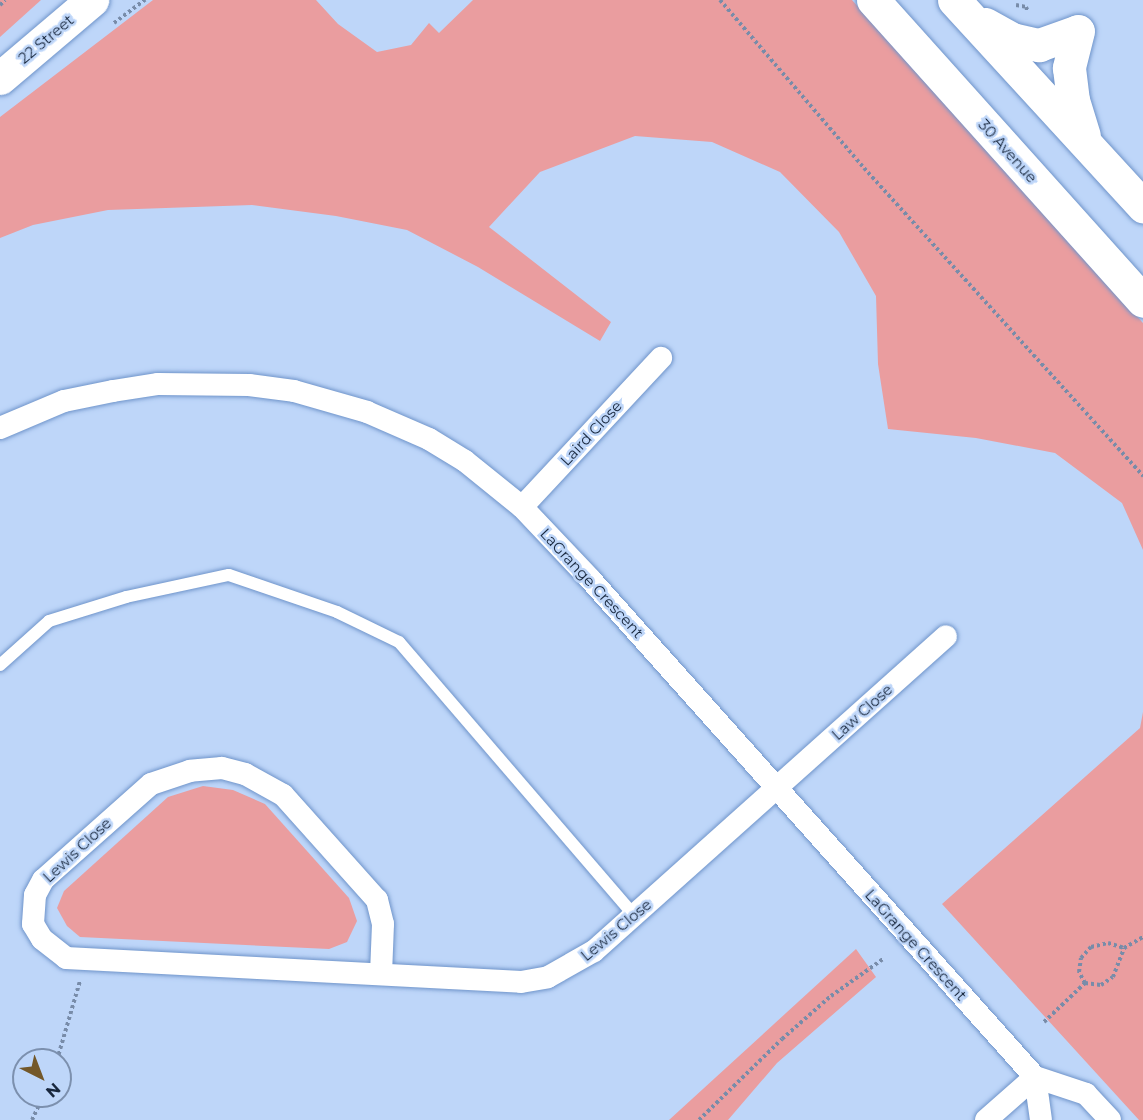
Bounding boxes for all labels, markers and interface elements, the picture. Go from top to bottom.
street label: 22 Street [15,11,77,67]
street label: 30 Avenue [975,116,1041,186]
street label: Laird Close [556,397,626,469]
street label: LaGrange Crescent [537,524,647,642]
street label: Law Close [828,680,896,744]
street label: Lewis Close [39,814,115,886]
street label: LaGrange Crescent [861,886,971,1004]
street label: Lewis Close [577,895,655,965]
north arrow [12,1048,72,1108]
text: N [42,1079,64,1102]

